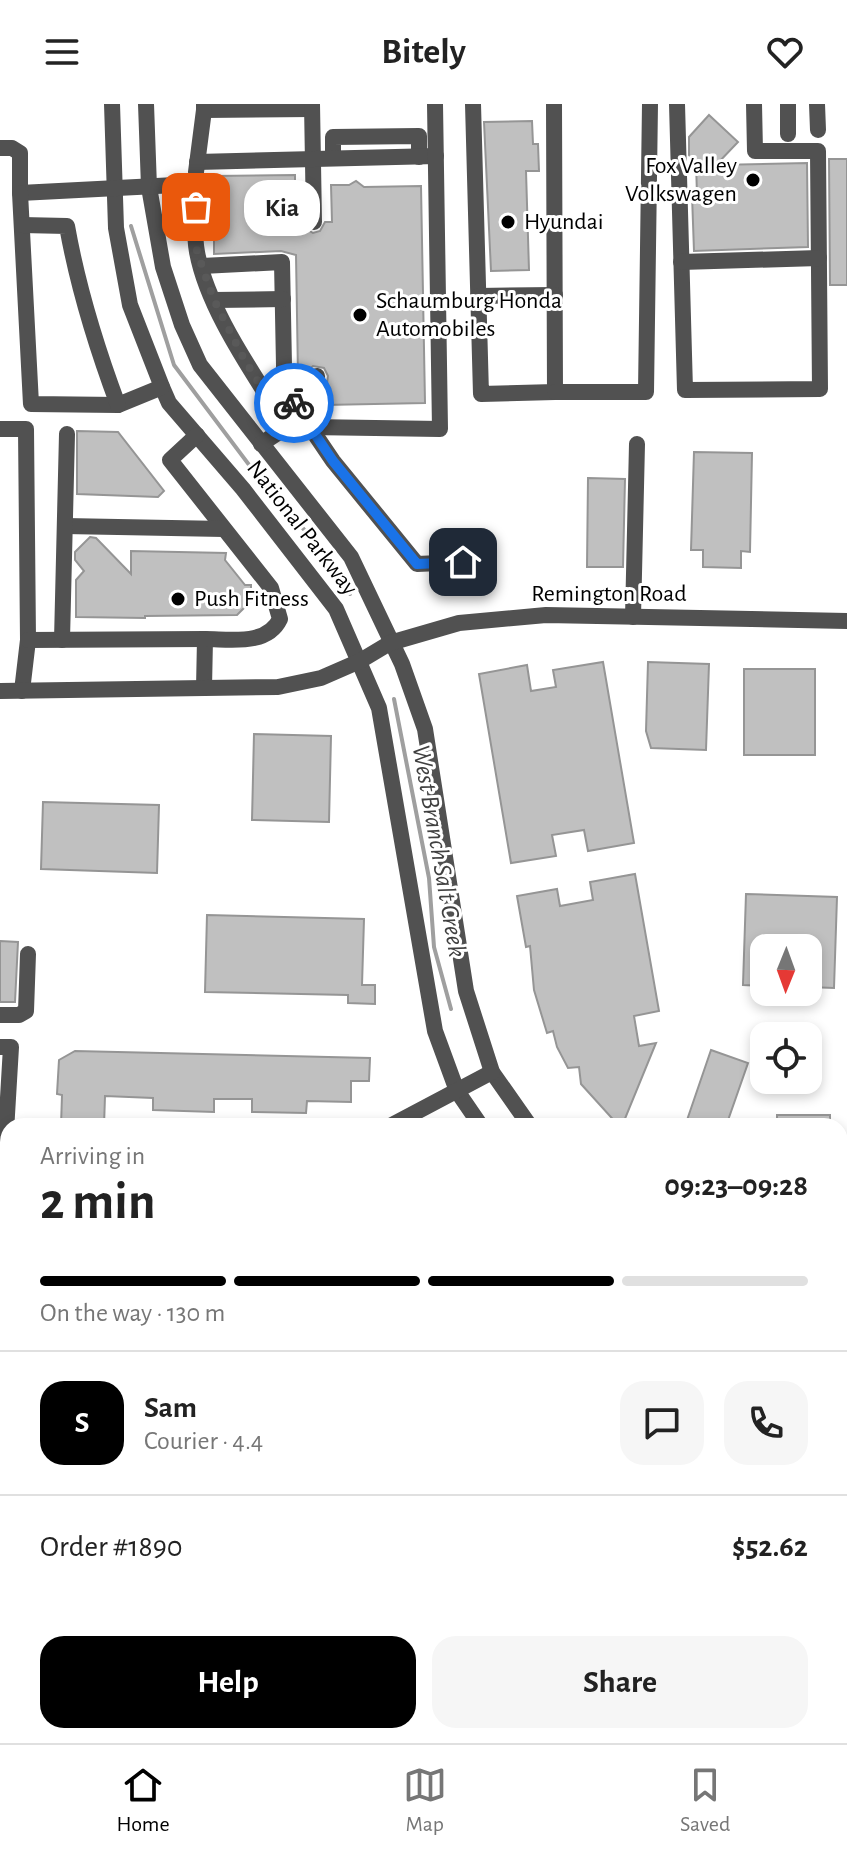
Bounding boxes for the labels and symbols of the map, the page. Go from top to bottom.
place label: Fox Valley Volkswagen [625,154,737,206]
marker: Fox Valley Volkswagen [744,171,762,189]
pin [162,173,230,241]
callout: Kia [244,179,320,235]
place label: Hyundai [524,210,604,234]
marker: Hyundai [499,213,517,231]
place label: Schaumburg Honda Automobiles [376,289,562,341]
marker: Schaumburg Honda Automobiles [351,306,369,324]
courier [254,363,334,443]
street label: National Parkway [242,456,362,600]
pin [429,528,497,596]
street label: Remington Road [531,582,687,606]
place label: Push Fitness [194,587,309,611]
marker: Push Fitness [169,590,187,608]
water label: West Branch Salt Creek [408,743,470,959]
north arrow [750,934,822,1006]

